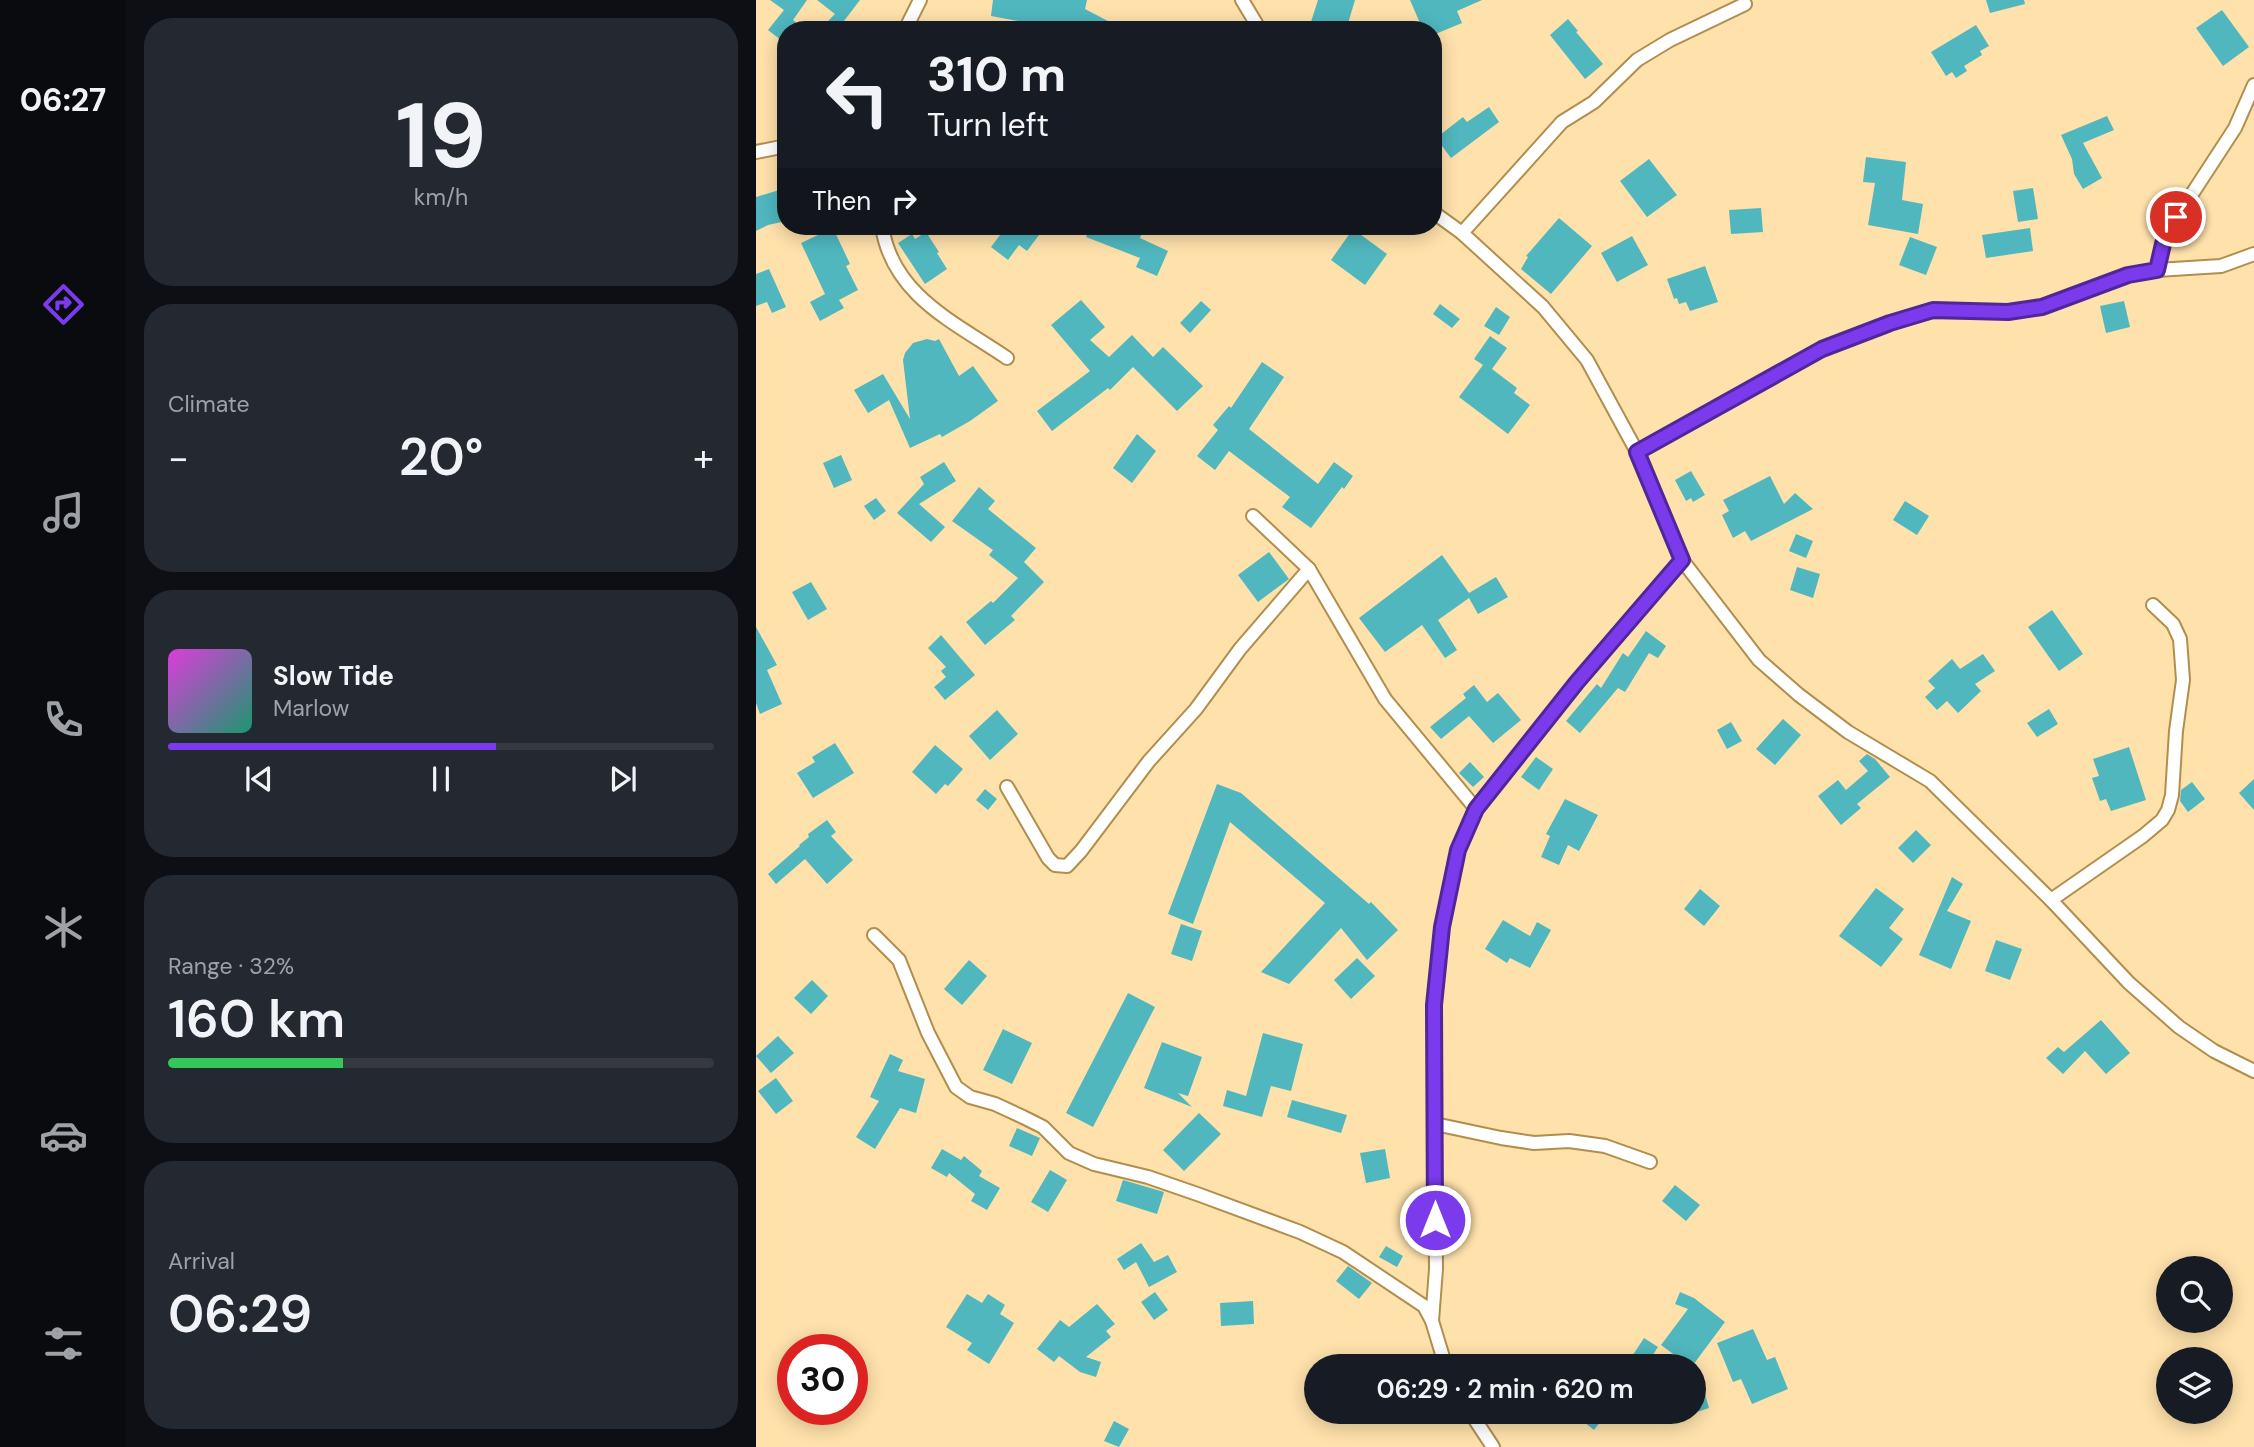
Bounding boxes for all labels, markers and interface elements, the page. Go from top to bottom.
text: 310 m [927,42,1066,106]
icon: left [812,49,903,140]
text: 19 [396,77,486,195]
text: 06:27 [20,79,106,121]
text: Turn left [927,104,1049,146]
text: km/h [414,182,468,212]
icon: right [885,182,923,220]
text: Then [812,184,871,218]
pin [2146,187,2206,247]
icon: arrive [2157,198,2195,236]
icon: directions [39,280,88,329]
text: Climate [168,389,250,419]
text: 20° [399,423,483,491]
text: − [168,433,189,483]
text: + [693,433,714,483]
icon: music [39,488,88,537]
text: Slow Tide [273,659,394,693]
text: Marlow [273,693,349,723]
icon: phone [39,695,88,744]
icon: previous [240,760,278,798]
icon: pause [422,760,460,798]
icon: next [604,760,642,798]
icon: climate [39,903,88,952]
text: Range · 32% [168,951,294,981]
text: 160 km [168,985,345,1053]
icon: car [39,1111,88,1160]
position arrow [1398,1183,1472,1257]
text: Arrival [168,1246,235,1276]
map controls [2156,1256,2233,1424]
button: search [2156,1256,2233,1333]
text: 06:29 [168,1280,312,1348]
icon: filters [39,1319,88,1368]
speed limit sign: 30 [777,1334,868,1425]
button: layers [2156,1347,2233,1424]
text: 06:29 · 2 min · 620 m [1376,1372,1634,1406]

